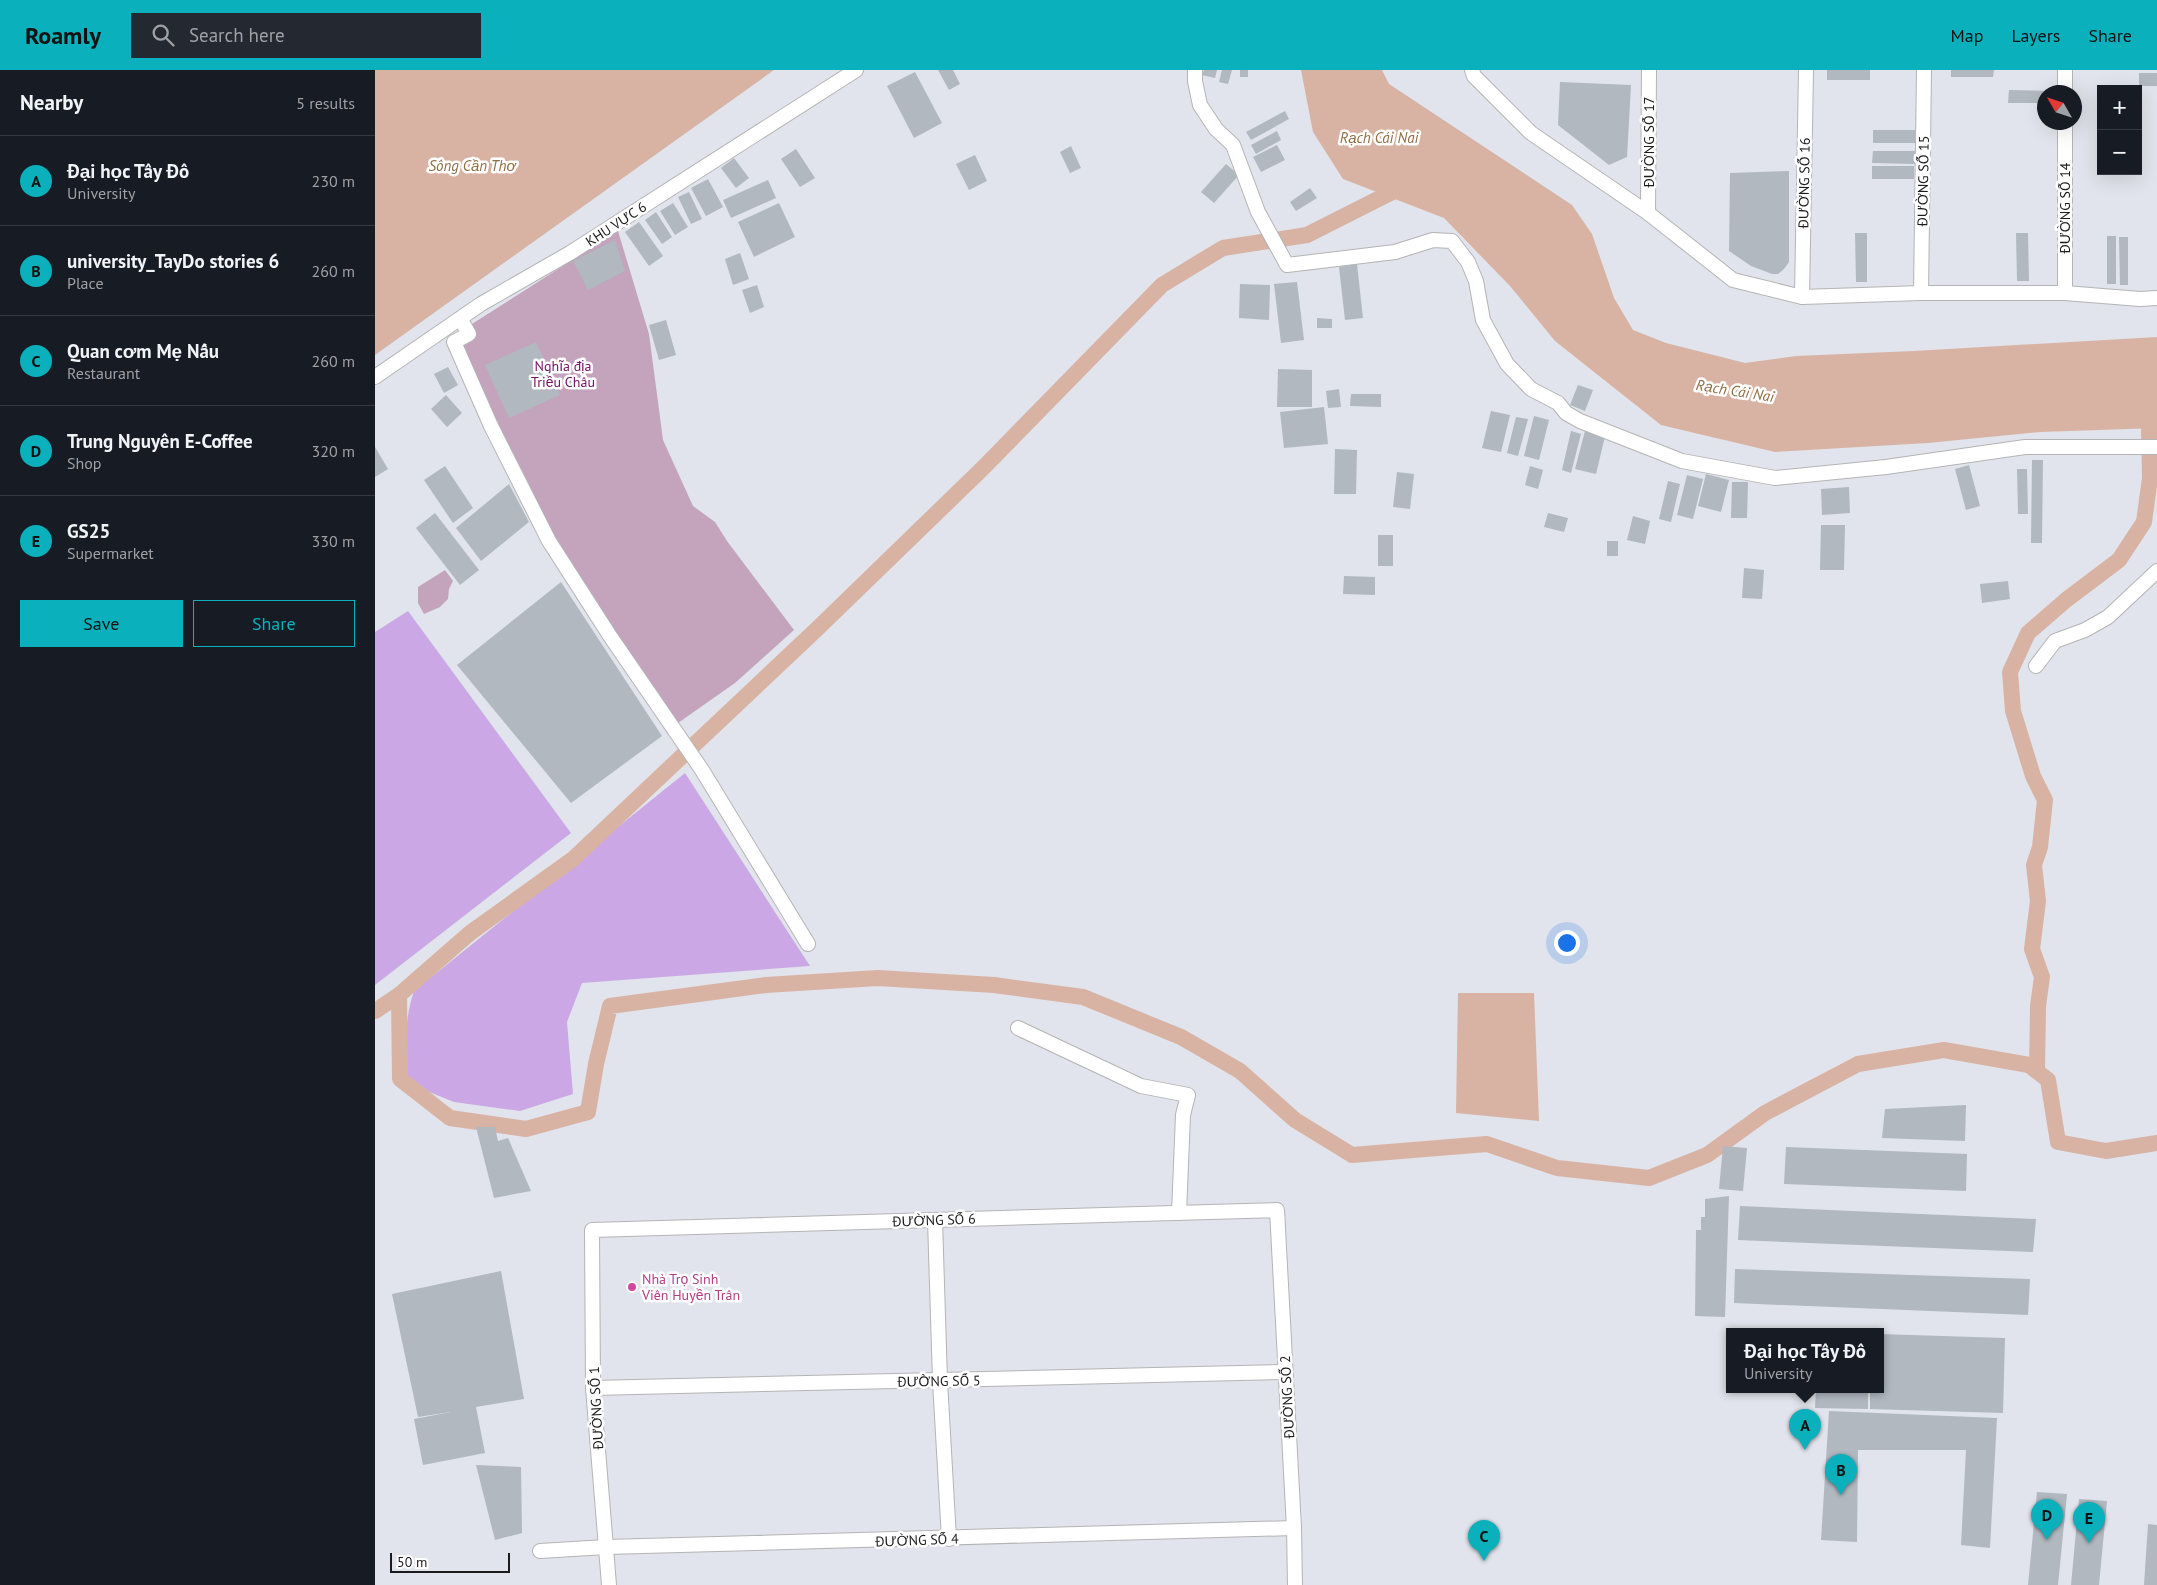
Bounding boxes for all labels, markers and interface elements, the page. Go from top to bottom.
search box [131,13,481,58]
text: Roamly [25,20,101,51]
icon: search [149,21,177,49]
text: Search here [189,23,285,47]
text: Map [1951,24,1983,47]
text: Layers [2011,24,2060,47]
text: Share [2088,24,2132,47]
north arrow [2037,85,2082,130]
map controls [2097,85,2142,175]
button: + [2097,85,2142,130]
text: Nearby [20,89,83,116]
text: 5 results [296,93,355,113]
street label: ĐƯỜNG SỐ 17 [1640,97,1658,188]
water label: Rạch Cái Nai [1340,128,1419,147]
button: − [2097,130,2142,175]
street label: ĐƯỜNG SỐ 15 [1913,135,1933,228]
street label: ĐƯỜNG SỐ 16 [1794,137,1814,230]
water label: Sông Cần Thơ [428,156,518,175]
text: Đại học Tây Đô [67,159,189,183]
street label: ĐƯỜNG SỐ 14 [2056,162,2074,254]
text: A [31,171,41,191]
text: 230 m [312,171,355,191]
text: University [67,183,135,203]
street label: KHU VỰC 6 [582,198,650,250]
text: university_TayDo stories 6 [67,249,279,273]
text: B [31,261,41,281]
text: 260 m [312,261,355,281]
text: Place [67,273,104,293]
text: Quan cơm Mẹ Nấu [67,339,219,363]
text: C [32,351,40,371]
text: 260 m [312,351,355,371]
park label: Nghĩa địa Triều Châu [531,357,595,391]
text: Restaurant [67,363,140,383]
water label: Rạch Cái Nai [1695,375,1777,406]
text: Trung Nguyên E-Coffee [67,429,253,453]
text: D [31,441,41,461]
text: 320 m [312,441,355,461]
text: Shop [67,453,101,473]
text: GS25 [67,519,110,543]
text: E [32,531,40,551]
text: 330 m [312,531,355,551]
text: Supermarket [67,543,154,563]
button: Save [20,600,183,647]
button: Share [193,600,355,647]
your location [1554,930,1580,956]
street label: ĐƯỜNG SỐ 6 [891,1210,976,1230]
place label: Nhà Trọ Sinh Viên Huyền Trân [641,1270,740,1304]
marker: Nhà Trọ Sinh Viên Huyền Trân [626,1281,638,1293]
popup [1726,1328,1884,1393]
text: Đại học Tây Đô [1744,1339,1866,1363]
street label: ĐƯỜNG SỐ 2 [1276,1355,1298,1440]
text: University [1744,1363,1812,1383]
street label: ĐƯỜNG SỐ 1 [585,1366,607,1451]
street label: ĐƯỜNG SỐ 5 [896,1371,981,1391]
pin: A [1789,1409,1821,1450]
pin: B [1825,1454,1857,1495]
pin: D [2031,1499,2063,1540]
pin: E [2073,1502,2105,1543]
pin: C [1468,1520,1500,1561]
street label: ĐƯỜNG SỐ 4 [874,1530,959,1550]
scale bar [390,1550,510,1573]
text: 50 m [397,1553,427,1571]

